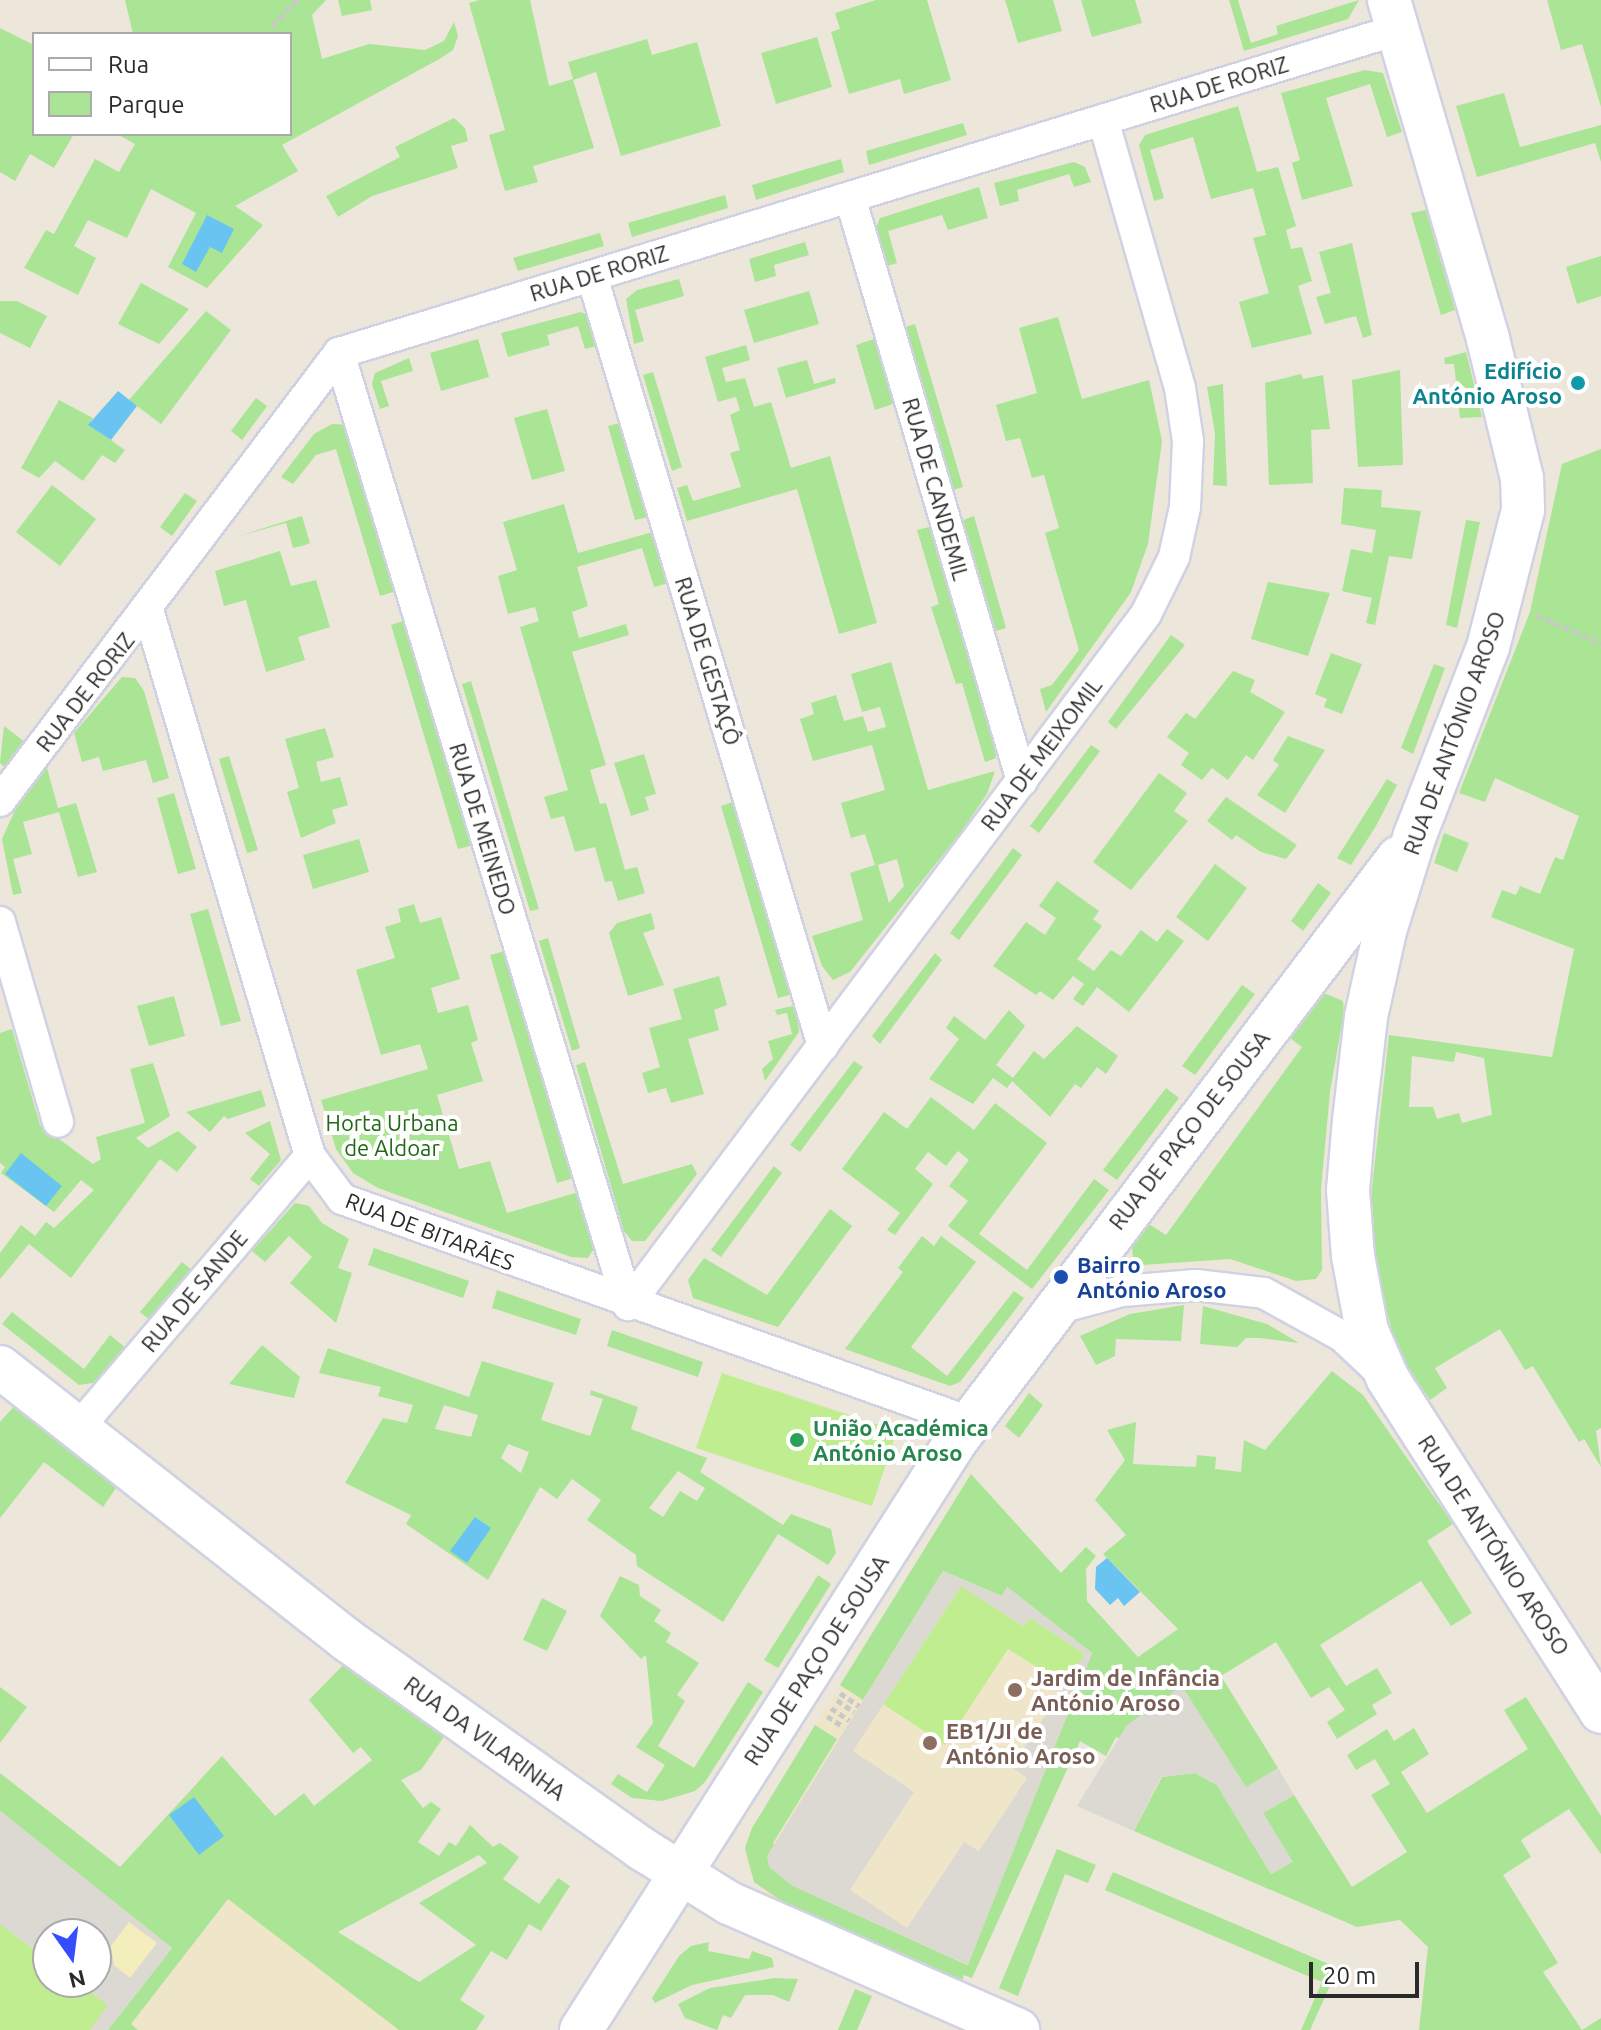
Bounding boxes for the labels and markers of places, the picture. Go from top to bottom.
place label: Edifício António Aroso [1413,357,1562,408]
marker: Edifício António Aroso [1569,374,1587,392]
place label: Bairro António Aroso [1077,1251,1226,1302]
marker: Bairro António Aroso [1052,1268,1070,1286]
place label: União Académica António Aroso [813,1414,989,1466]
marker: União Académica António Aroso [788,1431,806,1449]
place label: Jardim de Infância António Aroso [1031,1664,1220,1716]
marker: Jardim de Infância António Aroso [1006,1681,1024,1699]
place label: EB1/JI de António Aroso [946,1717,1095,1768]
marker: EB1/JI de António Aroso [921,1734,939,1752]

